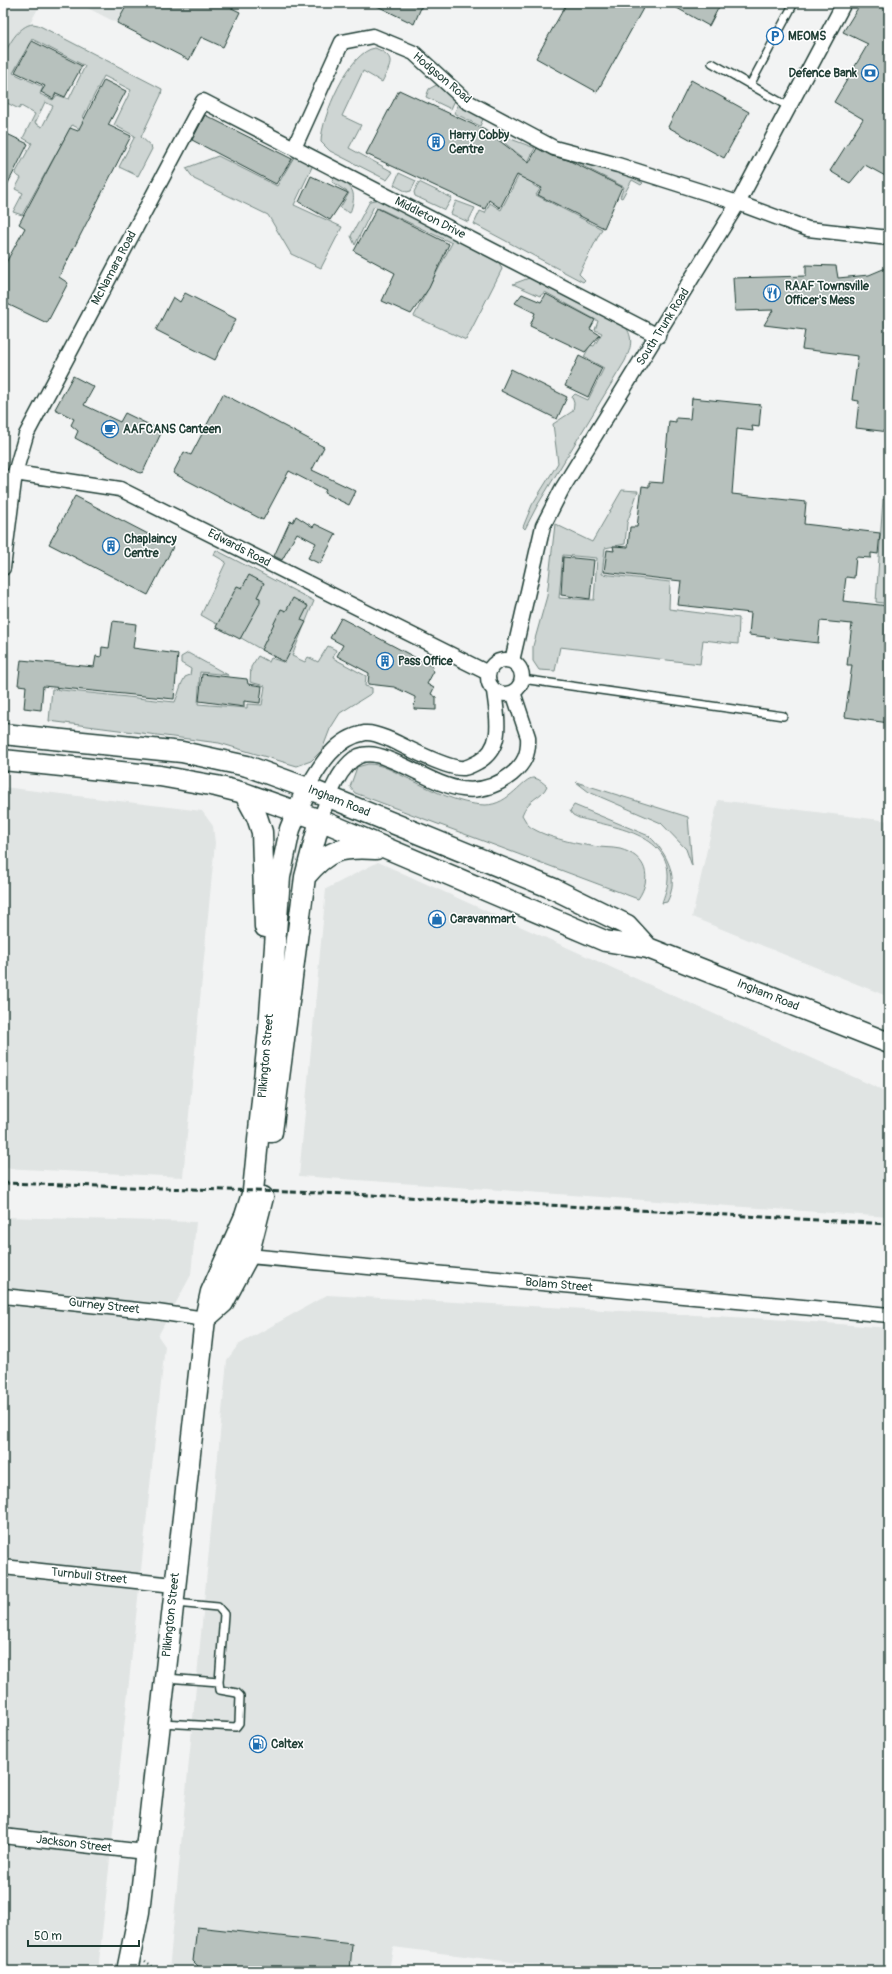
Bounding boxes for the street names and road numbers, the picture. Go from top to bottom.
street label: Hodgson Road [410,49,474,107]
street label: Middleton Drive [392,194,468,242]
street label: McNamara Road [88,228,140,308]
street label: South Trunk Road [633,285,693,368]
street label: Edwards Road [205,526,273,570]
street label: Ingham Road [306,782,372,820]
street label: Ingham Road [735,976,801,1014]
street label: Pilkington Street [255,1013,277,1099]
street label: Bolam Street [525,1275,593,1295]
street label: Gurney Street [68,1295,140,1317]
street label: Turnbull Street [50,1565,128,1587]
street label: Pilkington Street [159,1572,183,1658]
street label: Jackson Street [35,1832,113,1856]

